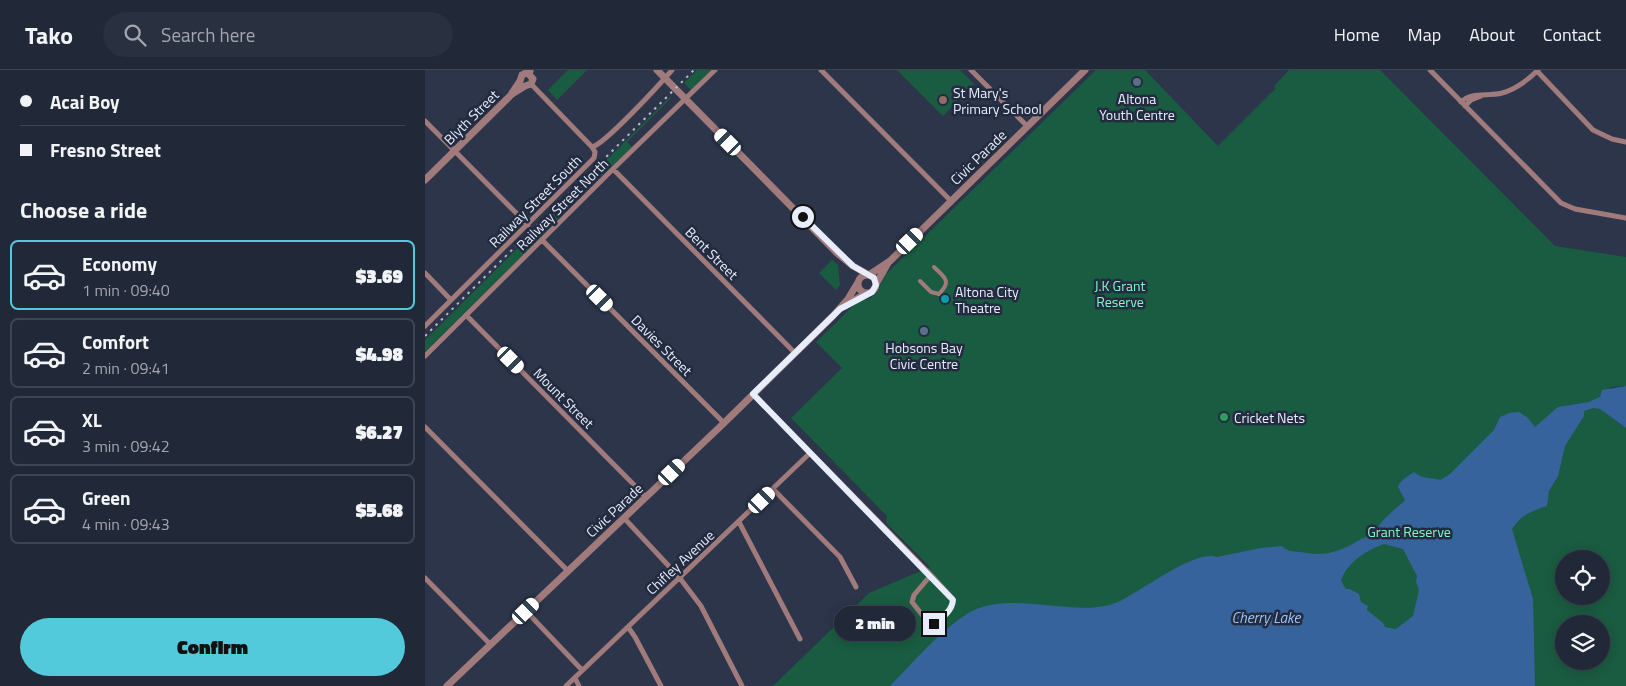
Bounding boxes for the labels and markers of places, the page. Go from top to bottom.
marker: Altona Youth Centre [1131,76,1143,88]
place label: St Mary's Primary School [953,82,1042,119]
place label: Altona Youth Centre [1099,88,1175,125]
marker: St Mary's Primary School [937,94,949,106]
place label: Altona City Theatre [955,281,1019,318]
marker: Altona City Theatre [939,293,951,305]
marker: Hobsons Bay Civic Centre [918,325,930,337]
place label: Hobsons Bay Civic Centre [885,337,963,374]
place label: Cricket Nets [1234,407,1305,428]
marker: Cricket Nets [1218,411,1230,423]

